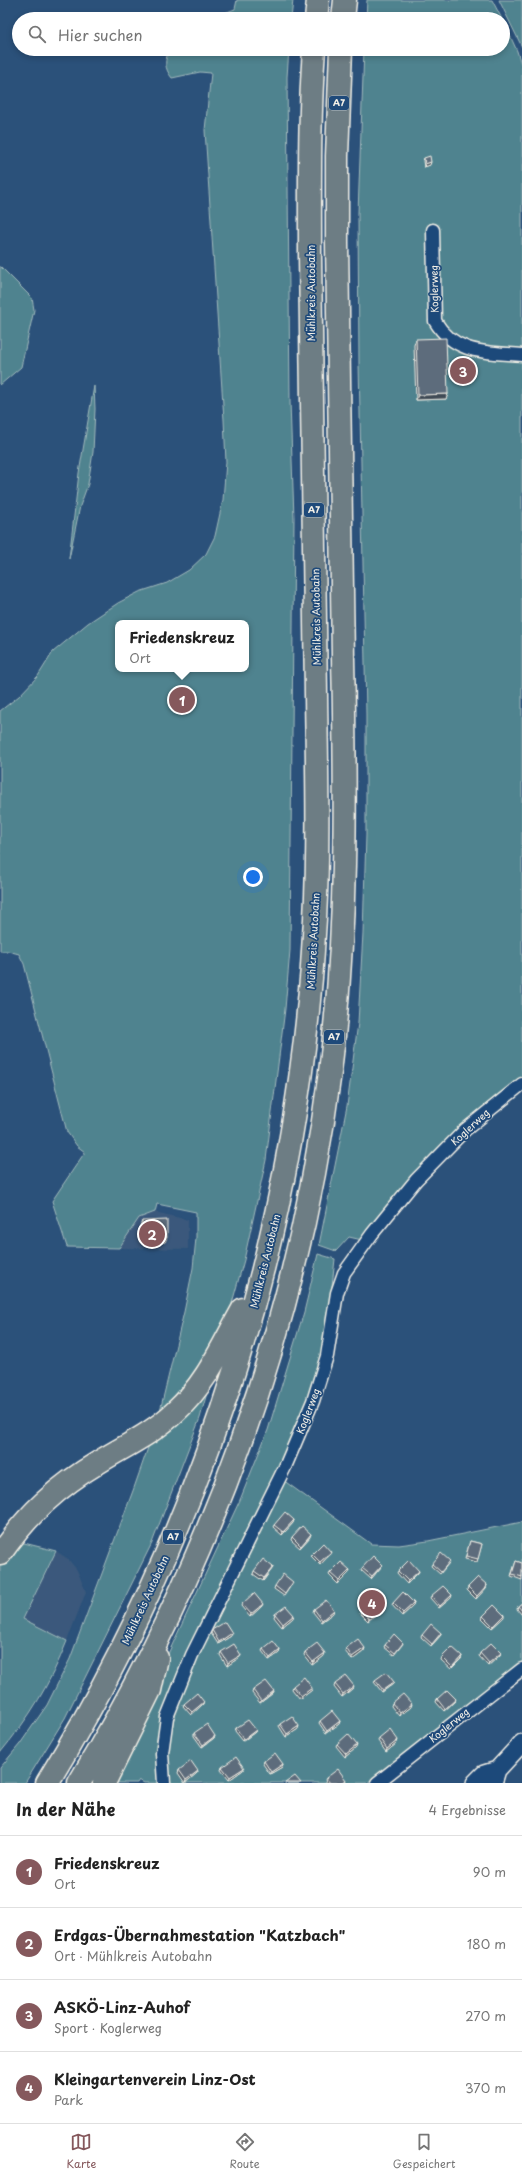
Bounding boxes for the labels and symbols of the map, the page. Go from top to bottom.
road number: A7 [329,96,349,110]
street label: Mühlkreis Autobahn [303,245,318,341]
street label: Koglerweg [426,265,441,313]
pin: 3 [450,356,476,386]
road number: A7 [304,503,324,517]
street label: Mühlkreis Autobahn [307,569,324,665]
pin: 1 [169,685,195,715]
your location [243,867,263,887]
street label: Mühlkreis Autobahn [302,892,323,990]
road number: A7 [324,1030,344,1044]
street label: Koglerweg [447,1105,492,1149]
street label: Mühlkreis Autobahn [246,1212,283,1310]
pin: 2 [139,1219,165,1249]
street label: Koglerweg [292,1386,323,1436]
road number: A7 [163,1530,183,1544]
street label: Mühlkreis Autobahn [117,1553,172,1647]
pin: 4 [359,1588,385,1618]
street label: Koglerweg [425,1704,472,1746]

